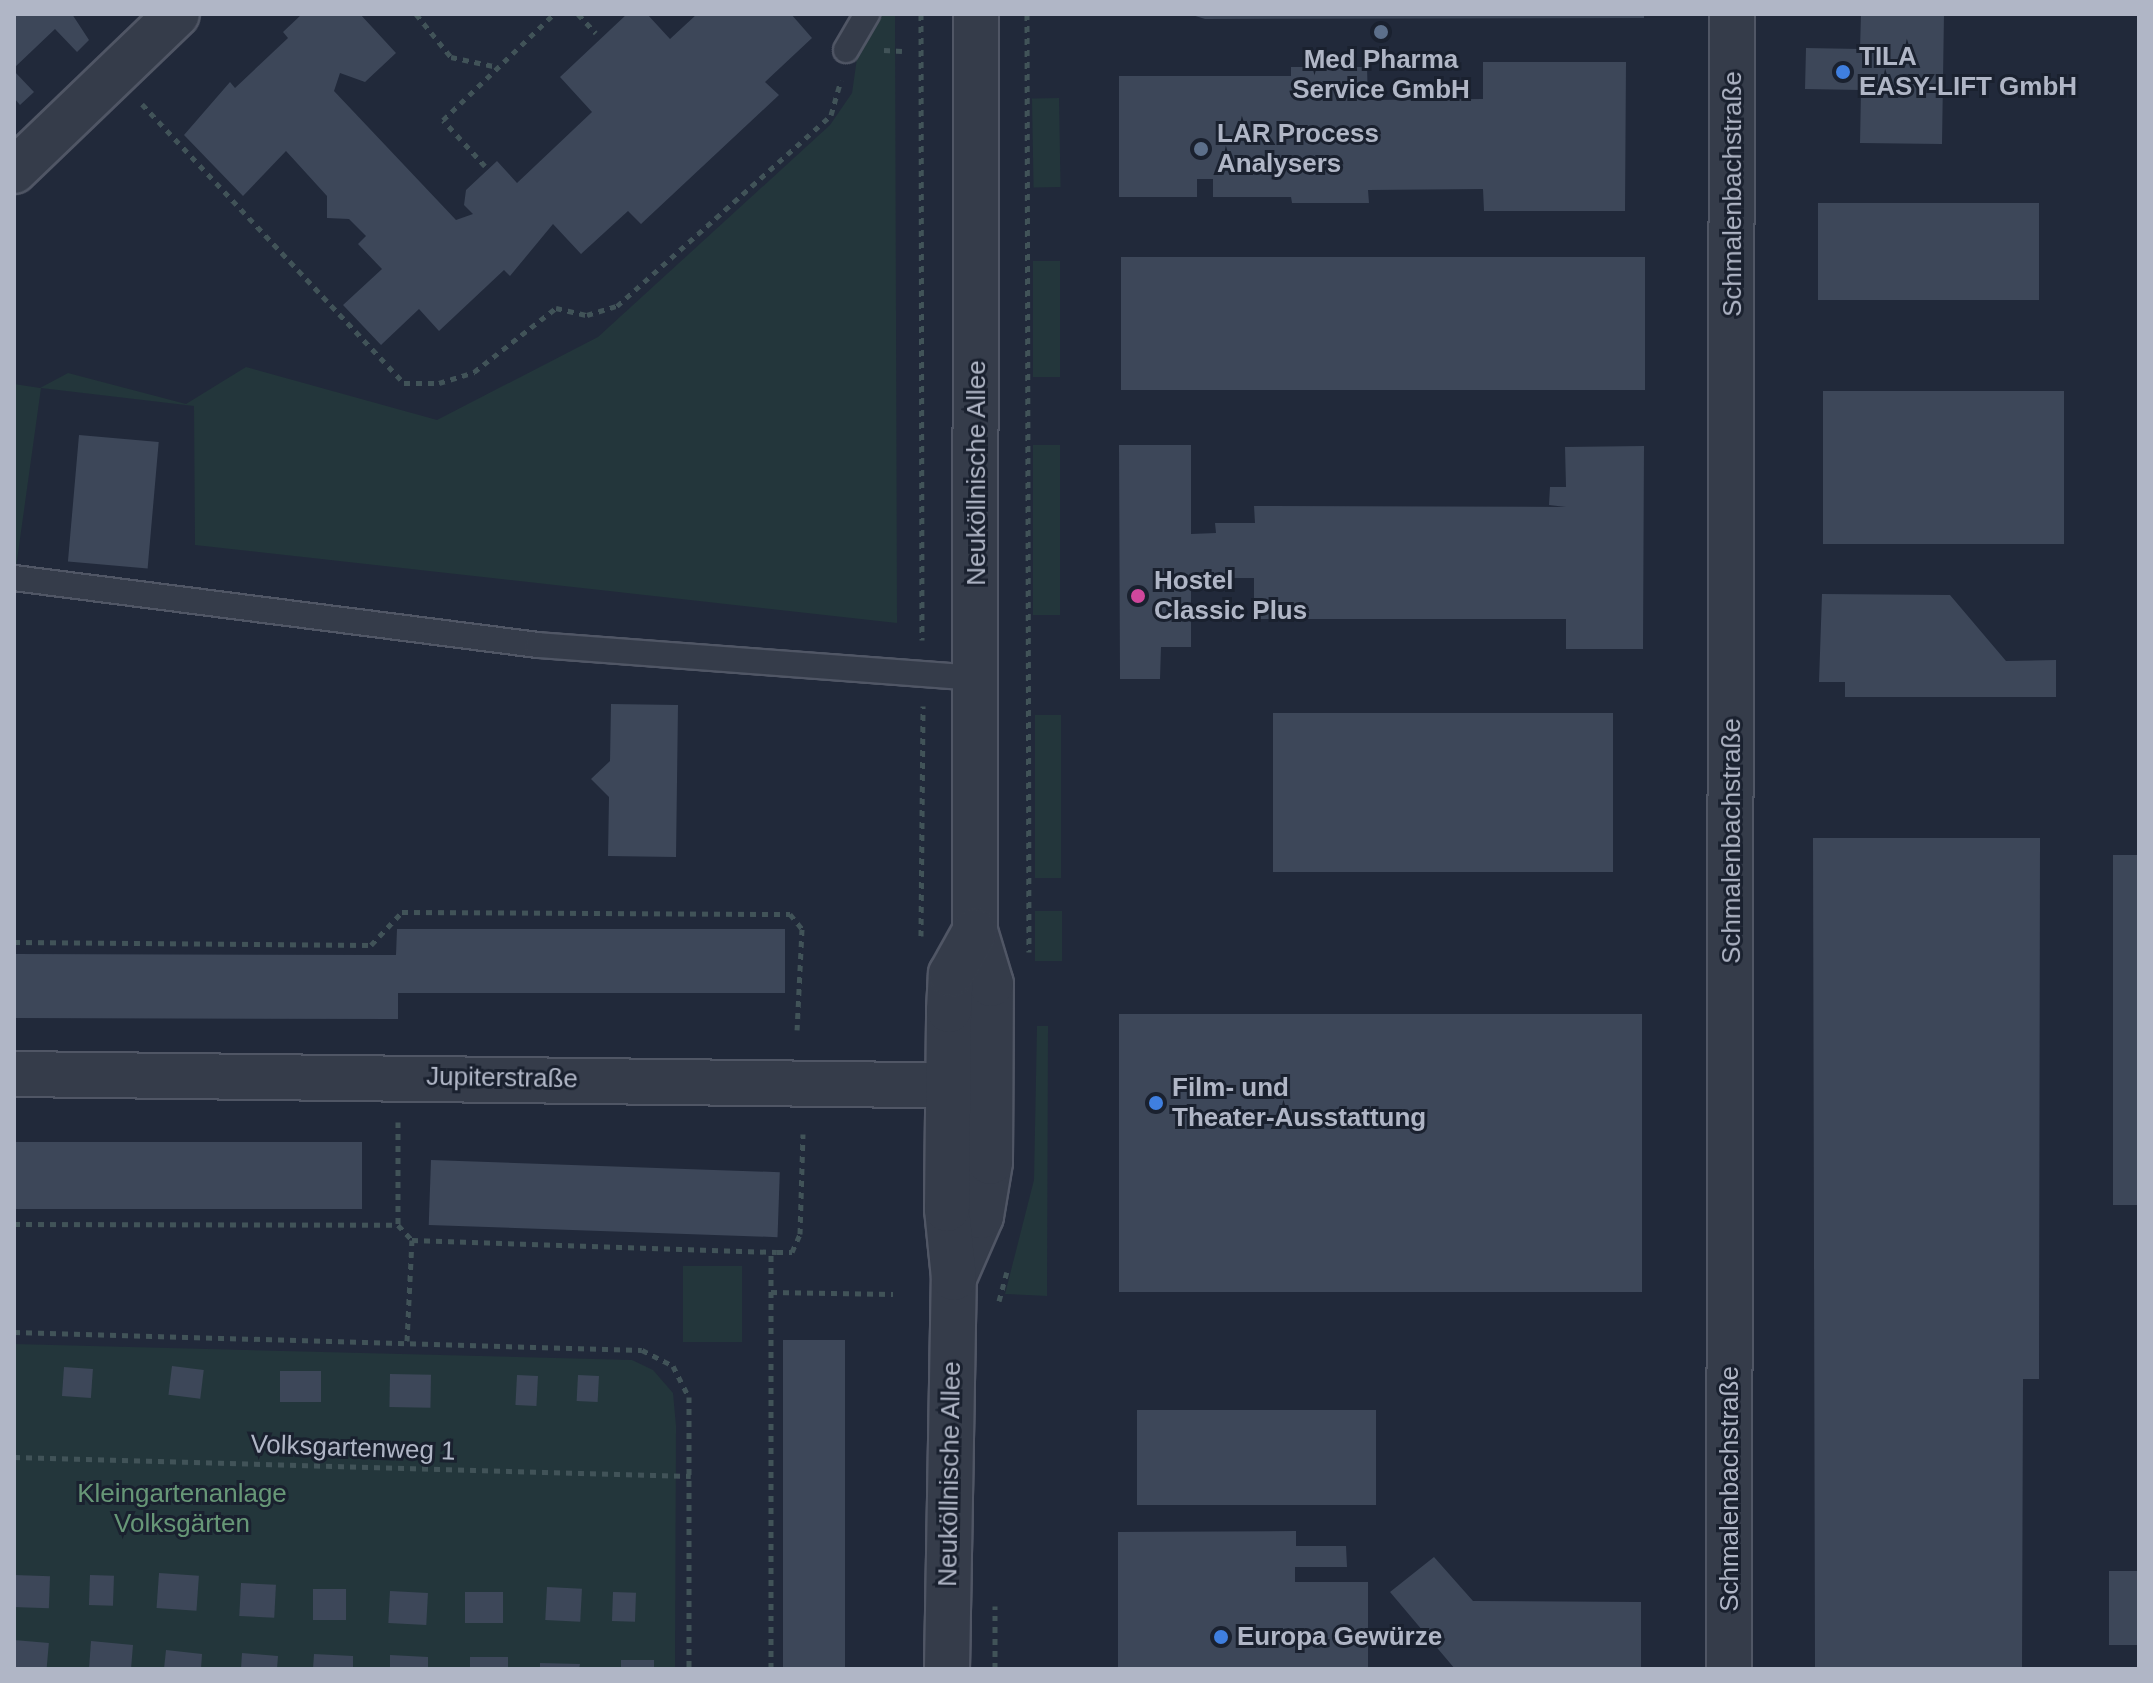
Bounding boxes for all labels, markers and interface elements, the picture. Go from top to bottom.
marker: Med Pharma Service GmbH [1372,23,1390,41]
place label: TILA EASY-LIFT GmbH [1859,41,2077,102]
place label: Med Pharma Service GmbH [1292,44,1470,106]
marker: TILA EASY-LIFT GmbH [1834,63,1852,81]
street label: Schmalenbachstraße [1717,71,1749,317]
place label: LAR Process Analysers [1217,118,1379,180]
marker: LAR Process Analysers [1192,140,1210,158]
street label: Neuköllnische Allee [961,360,993,586]
place label: Hostel Classic Plus [1154,565,1307,626]
marker: Hostel Classic Plus [1129,587,1147,605]
street label: Schmalenbachstraße [1716,718,1748,964]
street label: Jupiterstraße [426,1061,578,1095]
place label: Film- und Theater-Ausstattung [1172,1072,1426,1134]
marker: Film- und Theater-Ausstattung [1147,1094,1165,1112]
street label: Neuköllnische Allee [932,1360,968,1588]
street label: Schmalenbachstraße [1714,1366,1746,1612]
street label: Volksgartenweg 1 [250,1429,456,1467]
park label: Kleingartenanlage Volksgärten [77,1478,287,1540]
place label: Europa Gewürze [1237,1621,1442,1653]
marker: Europa Gewürze [1212,1628,1230,1646]

